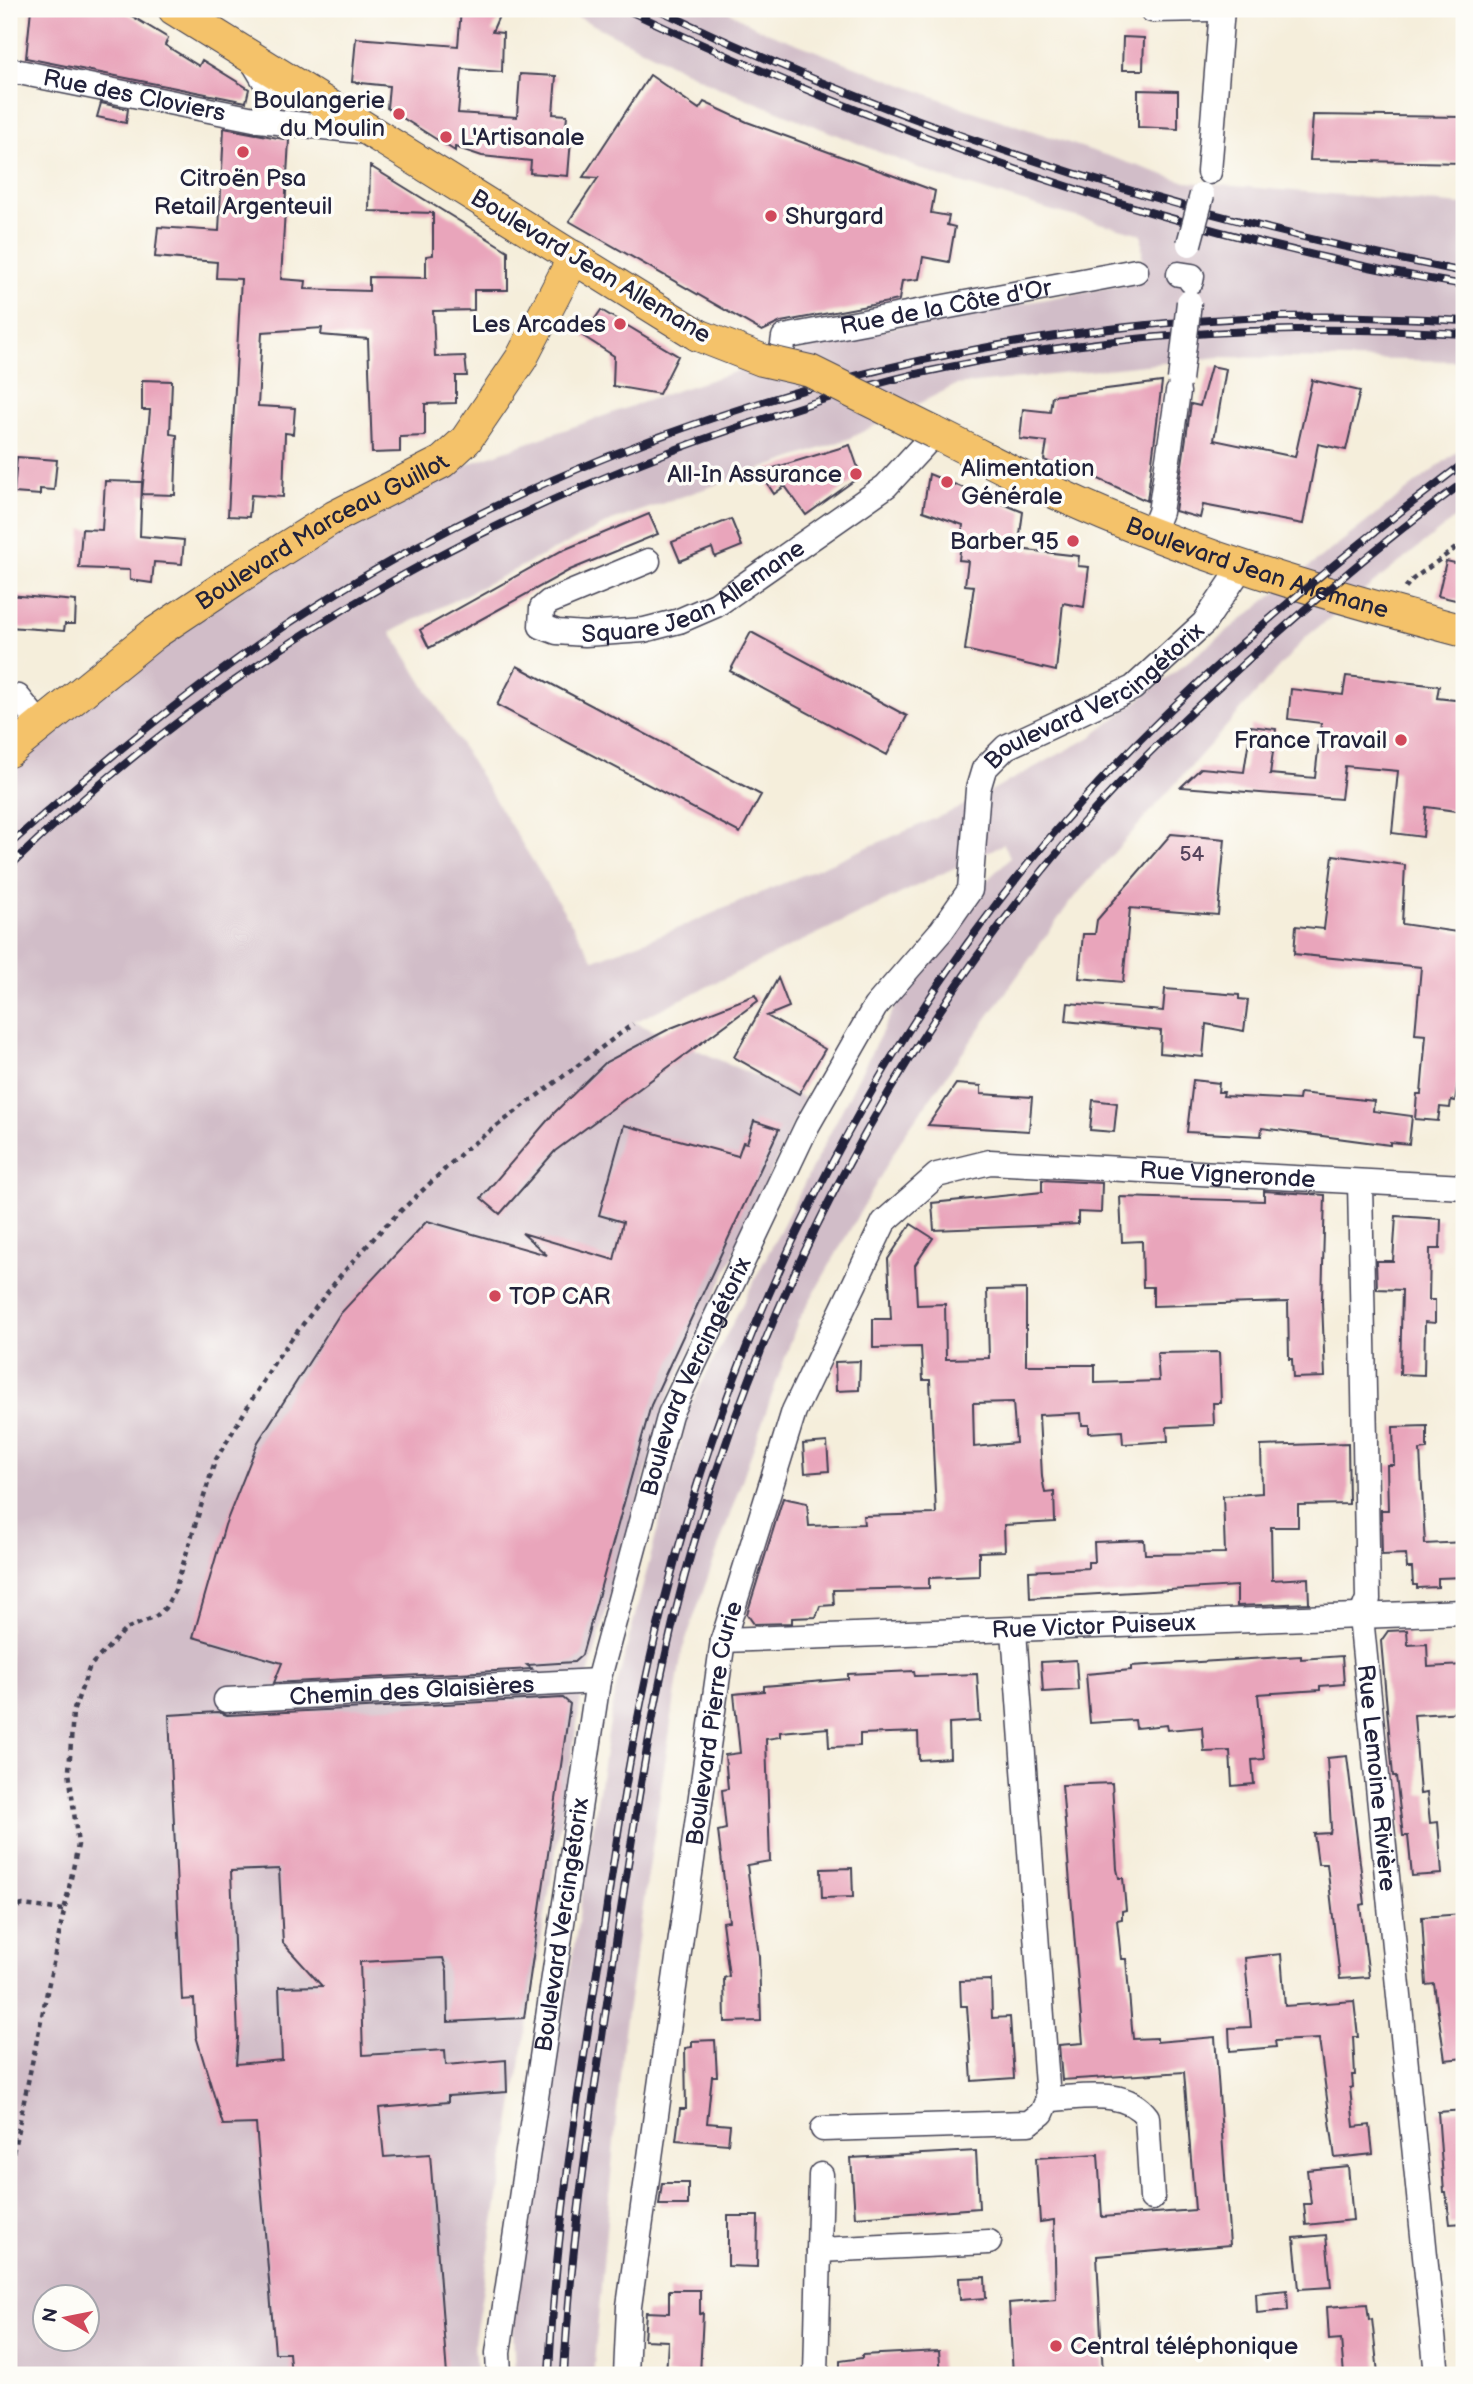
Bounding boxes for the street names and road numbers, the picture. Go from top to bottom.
street label: Rue des Cloviers [41,63,228,128]
street label: Boulevard Jean Allemane [465,183,716,350]
street label: Rue de la Côte d'Or [838,273,1055,341]
street label: Boulevard Marceau Guillot [190,448,456,617]
street label: Boulevard Jean Allemane [1121,511,1392,625]
street label: Square Jean Allemane [581,533,810,649]
street label: Boulevard Vercingétorix [978,616,1210,776]
street label: Rue Vigneronde [1139,1156,1316,1194]
street label: Boulevard Vercingétorix [635,1252,758,1499]
street label: Boulevard Pierre Curie [680,1598,749,1847]
street label: Rue Victor Puiseux [991,1608,1196,1645]
street label: Rue Lemoine Rivière [1351,1663,1402,1893]
street label: Chemin des Glaisières [289,1670,535,1712]
street label: Boulevard Vercingétorix [529,1796,595,2054]

